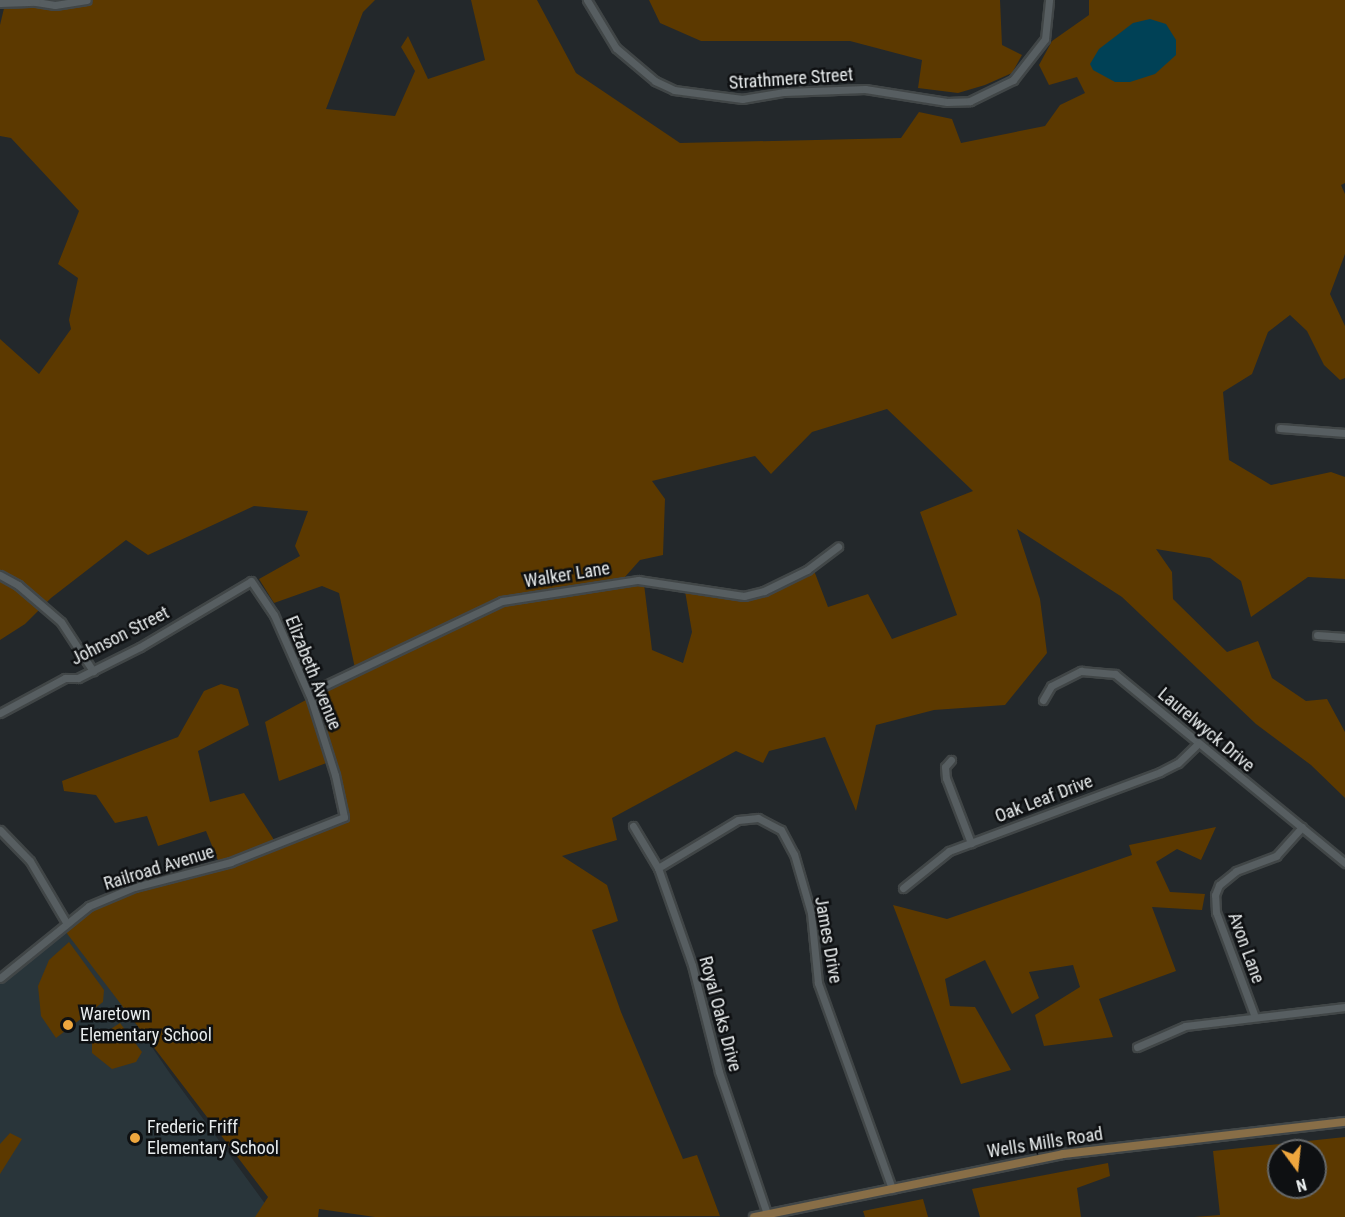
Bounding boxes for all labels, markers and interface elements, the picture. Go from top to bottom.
street label: Strathmere Street [728,64,854,94]
street label: Walker Lane [523,558,611,592]
street label: Johnson Street [67,602,173,670]
street label: Elizabeth Avenue [280,613,346,733]
street label: Laurelwyck Drive [1153,683,1259,777]
street label: Oak Leaf Drive [992,770,1096,828]
street label: Railroad Avenue [101,841,217,895]
street label: James Drive [810,895,846,985]
street label: Avon Lane [1223,910,1269,986]
street label: Royal Oaks Drive [694,954,746,1074]
place label: Waretown Elementary School [80,1004,212,1046]
marker: Waretown Elementary School [61,1018,75,1032]
place label: Frederic Friff Elementary School [147,1117,279,1160]
street label: Wells Mills Road [986,1123,1104,1163]
marker: Frederic Friff Elementary School [128,1131,142,1145]
north arrow [1267,1139,1327,1199]
text: N [1294,1174,1308,1195]

